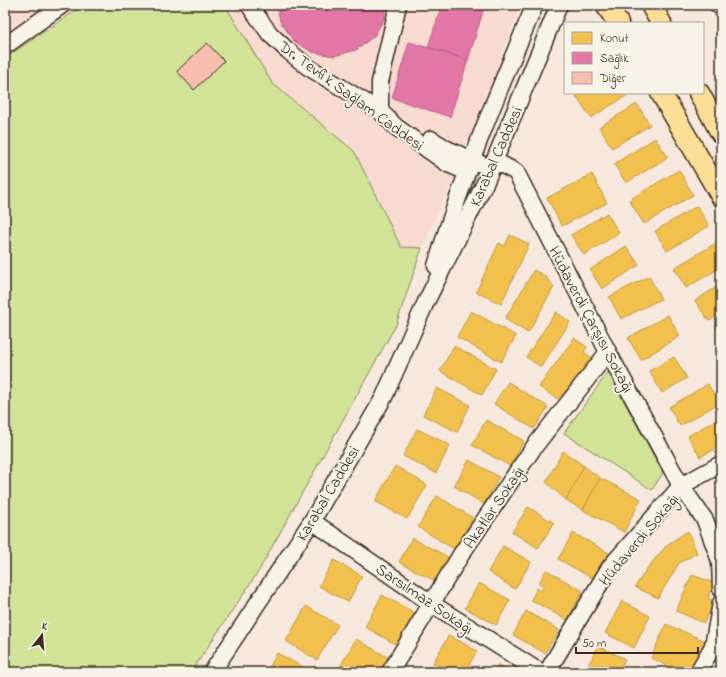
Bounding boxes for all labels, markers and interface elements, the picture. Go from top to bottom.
legend [564,22,704,94]
text: Konut [600,30,629,48]
street label: Dr. Tevfik Sağlam Caddesi [272,35,429,158]
text: Sağlık [600,50,629,69]
text: Diğer [599,70,626,89]
street label: Karabal Caddesi [464,103,530,211]
street label: Hüdaverdi Çarşısı Sokağı [541,242,639,398]
street label: Karabal Caddesi [291,442,367,546]
street label: Akatlar Sokağı [458,462,531,554]
street label: Hüdaverdi Sokağı [594,489,686,592]
street label: Sarsılmaz Sokağı [370,558,478,641]
north arrow [22,615,62,655]
text: K [40,618,50,635]
scale bar [576,629,698,655]
text: 50 m [582,635,606,653]

